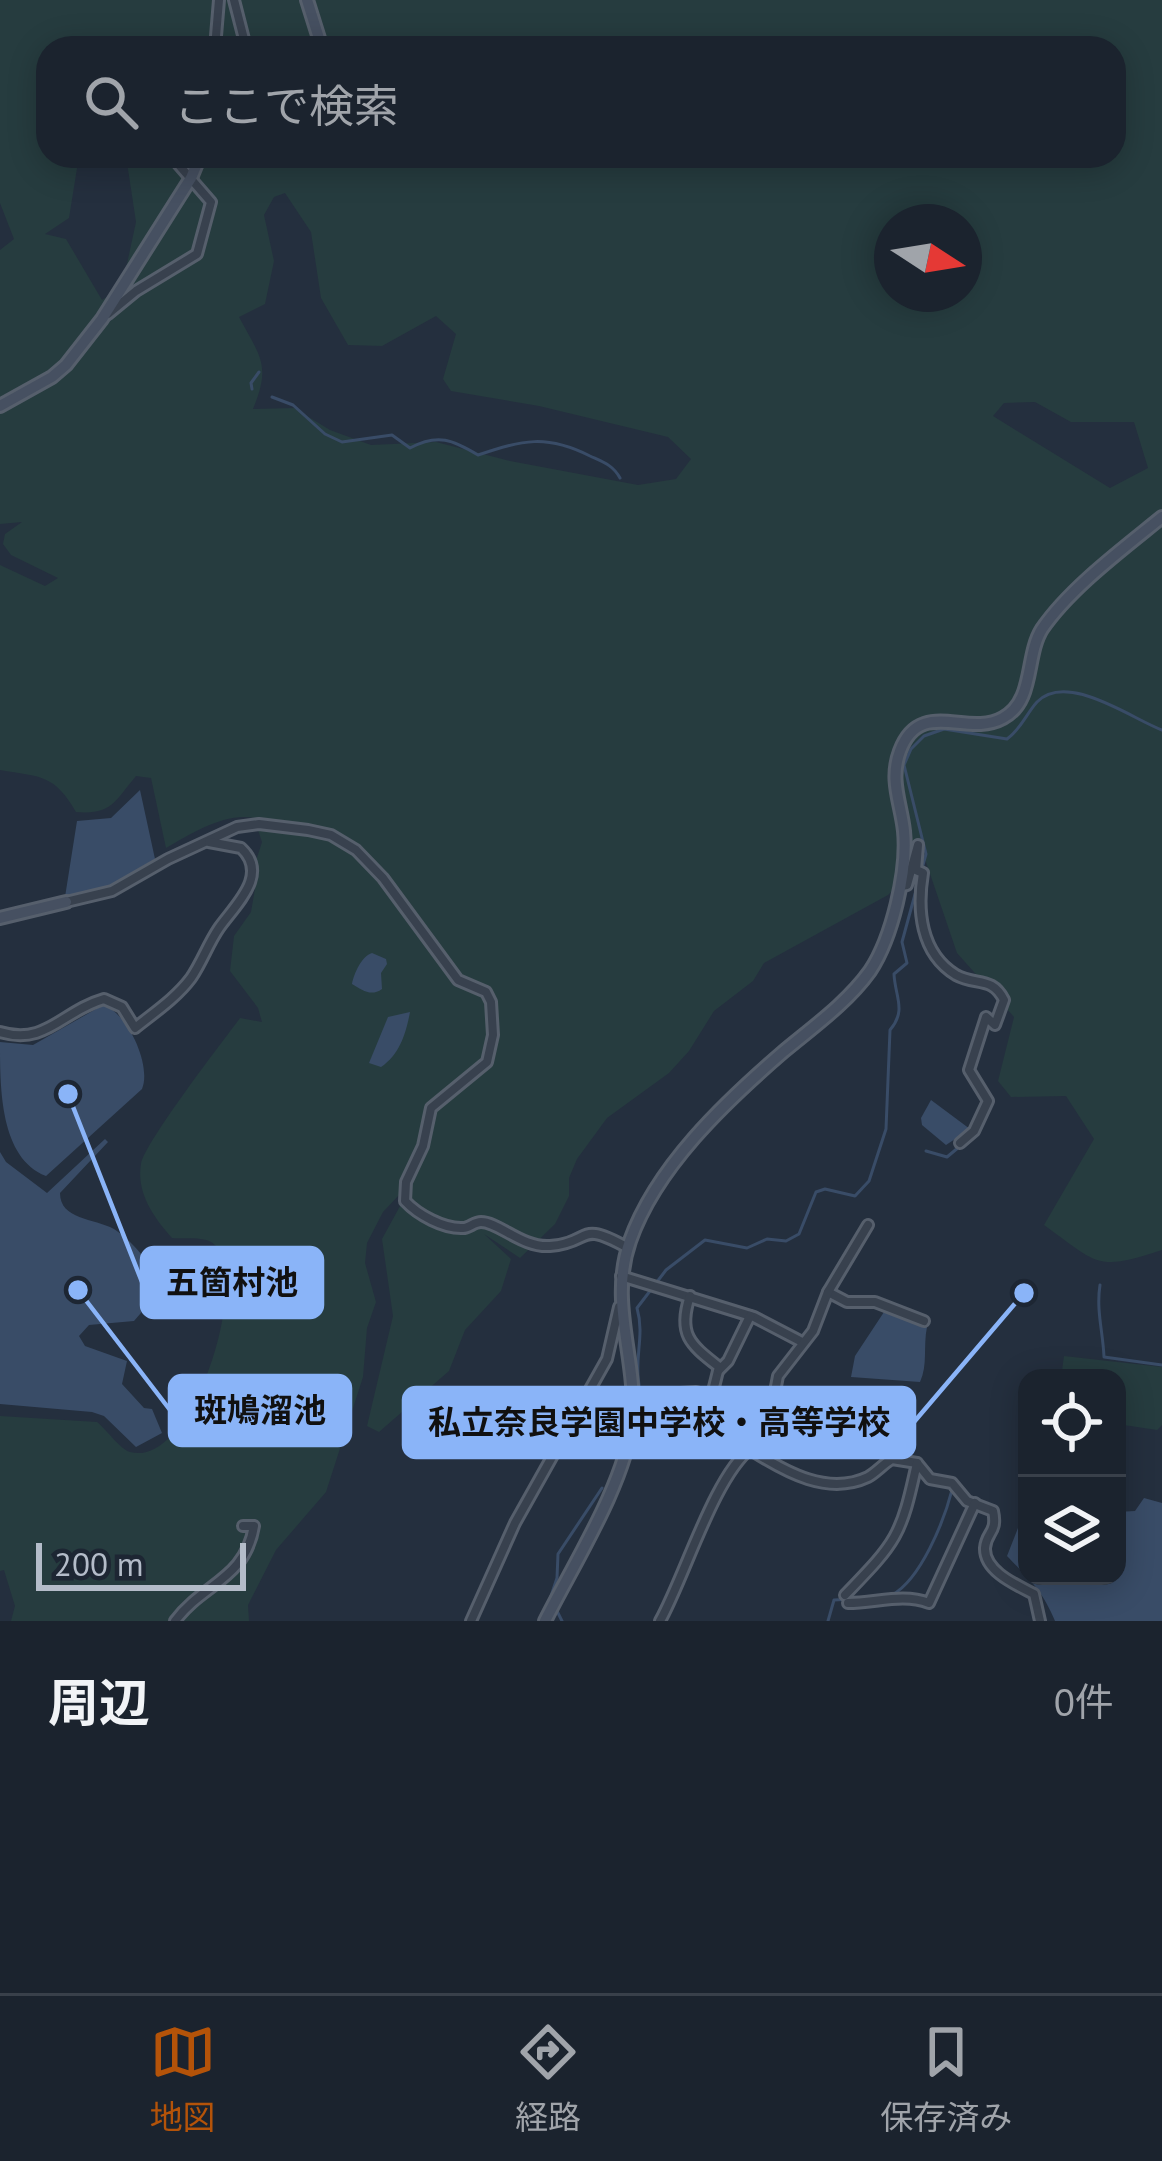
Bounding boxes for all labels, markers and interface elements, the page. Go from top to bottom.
search box [36,36,1126,168]
icon: search [78,69,144,135]
text: ここで検索 [174,76,399,134]
north arrow [874,204,982,312]
callout: 五箇村池 [142,1248,322,1317]
text: 五箇村池 [166,1260,298,1303]
map controls [1018,1369,1126,1585]
button: locate [1018,1369,1126,1477]
callout: 斑鳩溜池 [170,1376,350,1445]
text: 斑鳩溜池 [194,1388,326,1431]
callout: 私立奈良学園中学校・高等学校 [404,1388,914,1457]
text: 私立奈良学園中学校・高等学校 [428,1400,890,1443]
button: layers [1018,1477,1126,1585]
scale bar [36,1537,246,1590]
text: 200 m [54,1542,144,1585]
text: 周辺 [48,1669,150,1735]
text: 0件 [1054,1676,1114,1727]
tab: 地図 [150,2019,216,2139]
tab: 経路 [515,2019,581,2139]
tab: 保存済み [880,2019,1012,2139]

